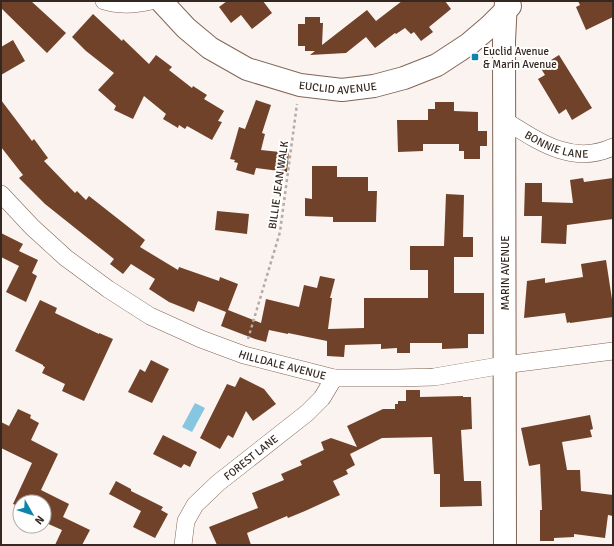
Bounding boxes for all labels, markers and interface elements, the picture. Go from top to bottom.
place label: Euclid Avenue & Marin Avenue [483,45,557,71]
marker: Euclid Avenue & Marin Avenue [470,52,480,62]
street label: EUCLID AVENUE [298,79,378,97]
street label: BONNIE LANE [522,128,589,161]
street label: BILLIE JEAN WALK [266,140,291,230]
street label: MARIN AVENUE [499,235,512,311]
street label: HILLDALE AVENUE [237,348,327,383]
street label: FOREST LANE [221,432,281,483]
north arrow [12,494,52,534]
text: N [32,513,47,527]

